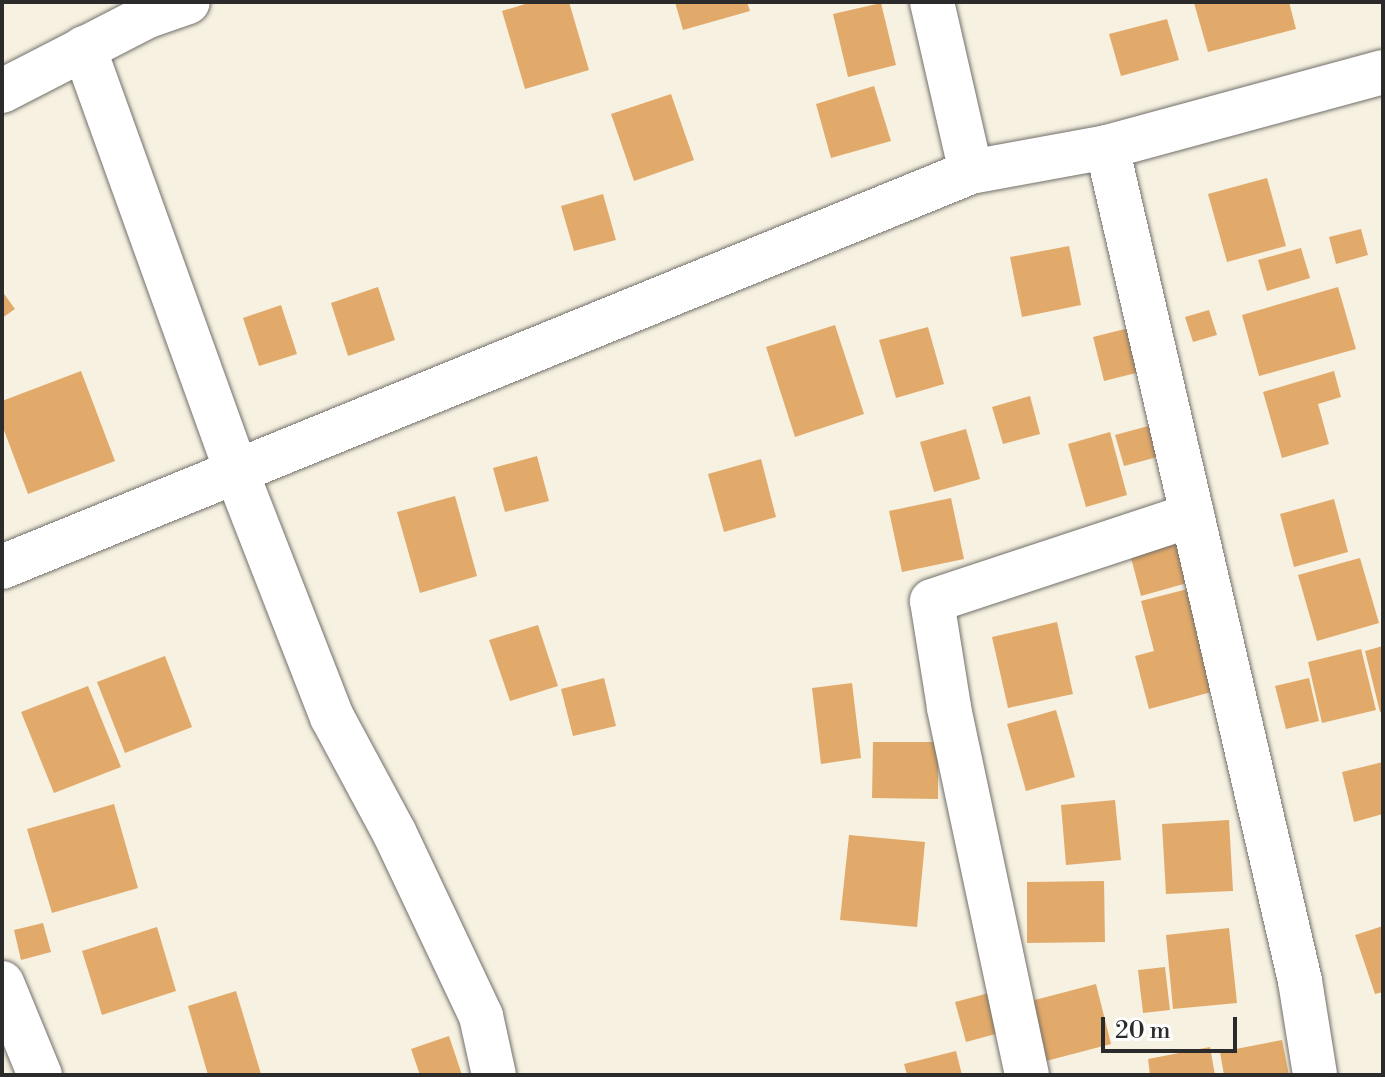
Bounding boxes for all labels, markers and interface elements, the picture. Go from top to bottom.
scale bar [1105,1001,1241,1051]
text: 20 m [1115,1016,1171,1046]

